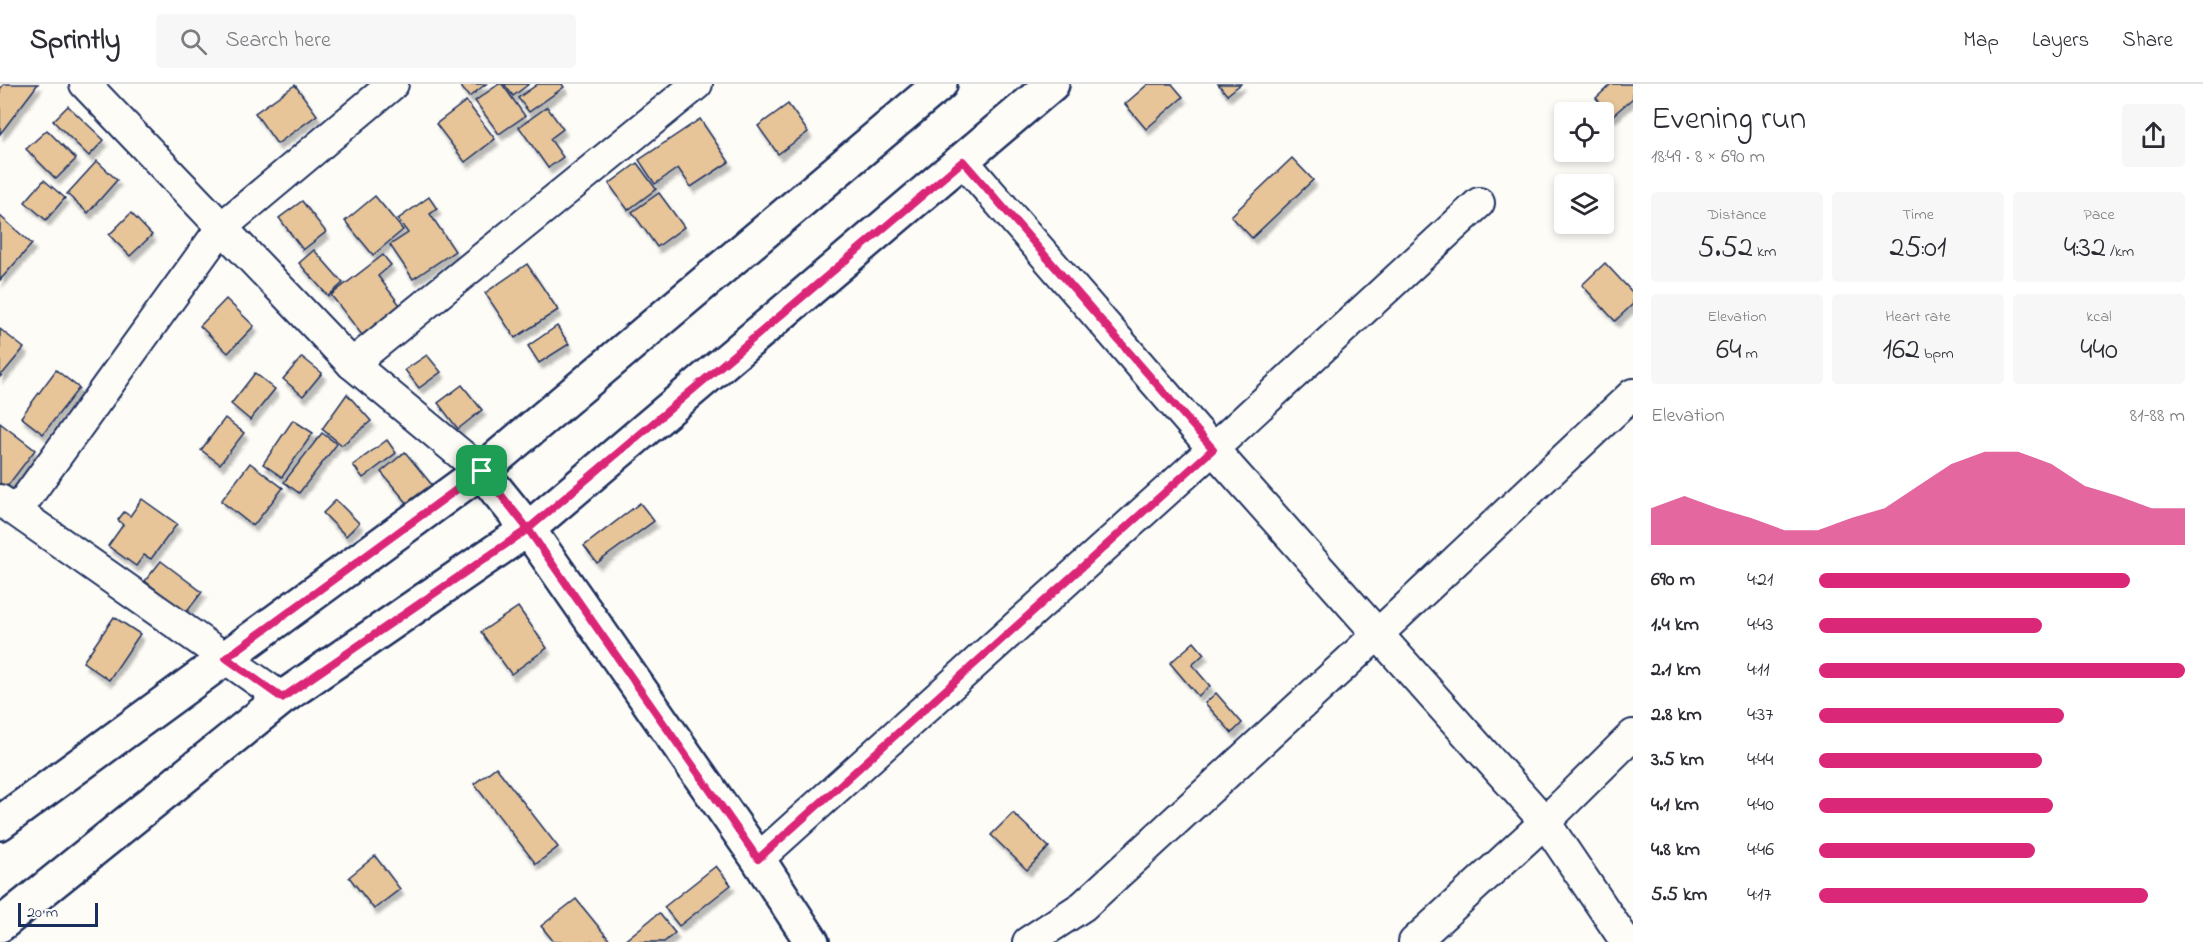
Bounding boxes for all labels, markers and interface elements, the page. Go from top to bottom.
search box [156,14,576,68]
text: Sprintly [30,21,120,62]
icon: search [177,25,210,58]
text: Search here [225,25,331,57]
text: Map [1963,26,1999,56]
text: Layers [2032,26,2089,56]
text: Share [2122,26,2173,56]
text: Evening run [1651,96,1806,144]
map controls [1554,102,1614,234]
button: locate [1554,102,1614,162]
button: share [2122,104,2185,167]
text: 18:49 · 8 × 690 m [1651,143,1765,172]
button: layers [1554,174,1614,234]
text: Distance [1708,203,1766,227]
text: Time [1902,203,1934,227]
text: Pace [2083,203,2115,227]
text: 5.52 [1698,227,1753,271]
text: 25:01 [1889,227,1947,271]
text: 4:32 [2064,227,2106,271]
text: km [1753,240,1776,264]
text: /km [2106,240,2134,264]
text: Elevation [1708,305,1766,329]
text: Heart rate [1885,305,1951,329]
text: kcal [2086,305,2112,329]
text: 64 [1716,329,1742,373]
text: 162 [1882,329,1920,373]
text: 440 [2080,329,2118,373]
text: m [1742,342,1758,366]
text: bpm [1920,342,1954,366]
text: Elevation [1651,402,1725,431]
text: 81–88 m [2130,402,2185,431]
pin [456,445,507,496]
icon: arrive [465,454,498,487]
text: 690 m [1651,566,1695,595]
text: 4:21 [1747,566,1773,595]
text: 1.4 km [1651,611,1699,640]
text: 4:43 [1747,611,1773,640]
text: 2.1 km [1651,656,1701,685]
text: 4:11 [1747,656,1770,685]
text: 2.8 km [1651,701,1702,730]
text: 4:37 [1747,701,1773,730]
text: 3.5 km [1651,746,1704,775]
text: 4:44 [1747,746,1773,775]
text: 4.1 km [1651,791,1699,820]
text: 4:40 [1747,791,1774,820]
text: 4.8 km [1651,836,1700,865]
text: 4:46 [1747,836,1774,865]
text: 5.5 km [1651,881,1707,910]
text: 4:17 [1747,881,1772,910]
scale bar [18,900,98,928]
text: 20 m [27,901,58,925]

